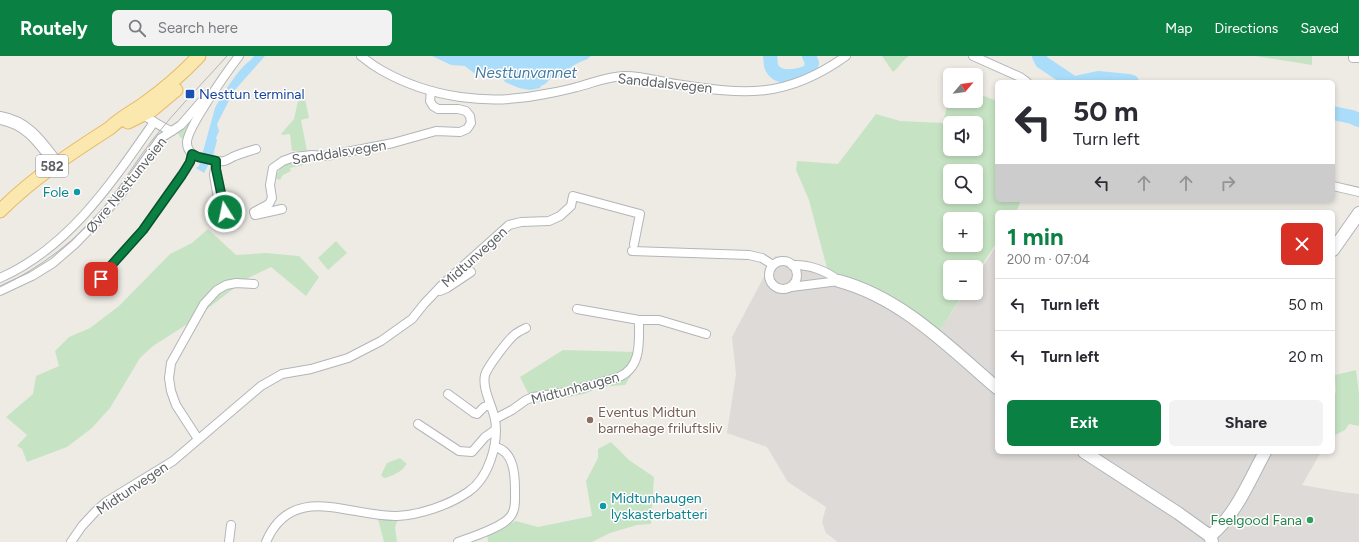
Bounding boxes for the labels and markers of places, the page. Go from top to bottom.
place label: Nesttun terminal [199,86,305,103]
marker: Nesttun terminal [184,88,196,100]
place label: Fole [43,184,69,201]
marker: Fole [72,187,82,197]
pin [84,262,118,296]
place label: Eventus Midtun barnehage friluftsliv [598,404,723,437]
marker: Eventus Midtun barnehage friluftsliv [585,415,595,425]
place label: Midtunhaugen lyskasterbatteri [611,490,707,523]
marker: Midtunhaugen lyskasterbatteri [598,501,608,511]
place label: Feelgood Fana [1210,512,1302,529]
marker: Feelgood Fana [1305,515,1315,525]

